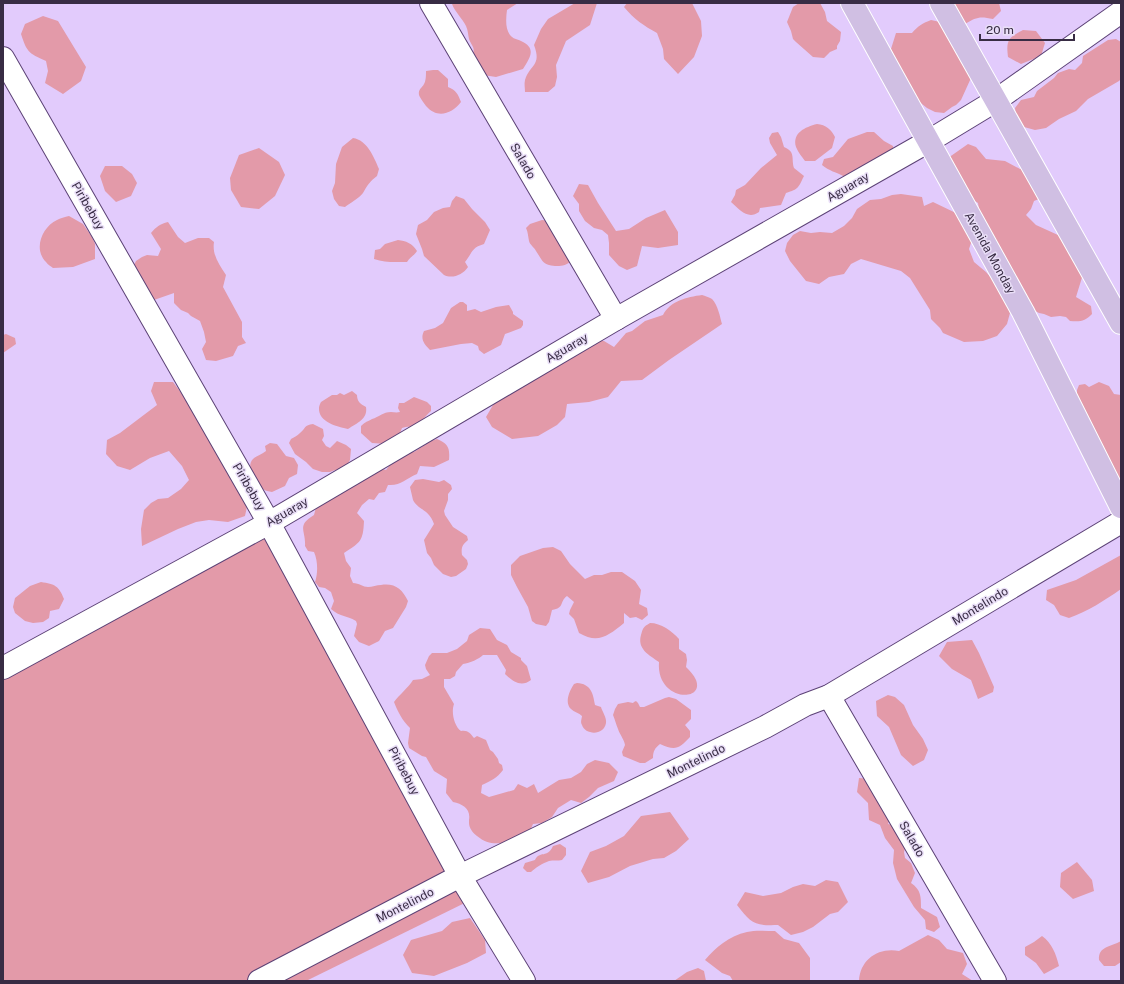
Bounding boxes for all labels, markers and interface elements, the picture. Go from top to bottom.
scale bar [980,16,1074,42]
text: 20 m [986,23,1014,37]
street label: Salado [507,141,539,181]
street label: Aguaray [824,169,872,205]
street label: Piribebuy [69,180,108,233]
street label: Avenida Monday [962,210,1019,297]
street label: Aguaray [543,330,591,366]
street label: Piribebuy [230,461,269,514]
street label: Aguaray [263,494,311,530]
street label: Montelindo [949,584,1011,628]
street label: Montelindo [665,741,727,781]
street label: Piribebuy [385,744,423,798]
street label: Salado [896,819,928,859]
street label: Montelindo [374,884,436,925]

